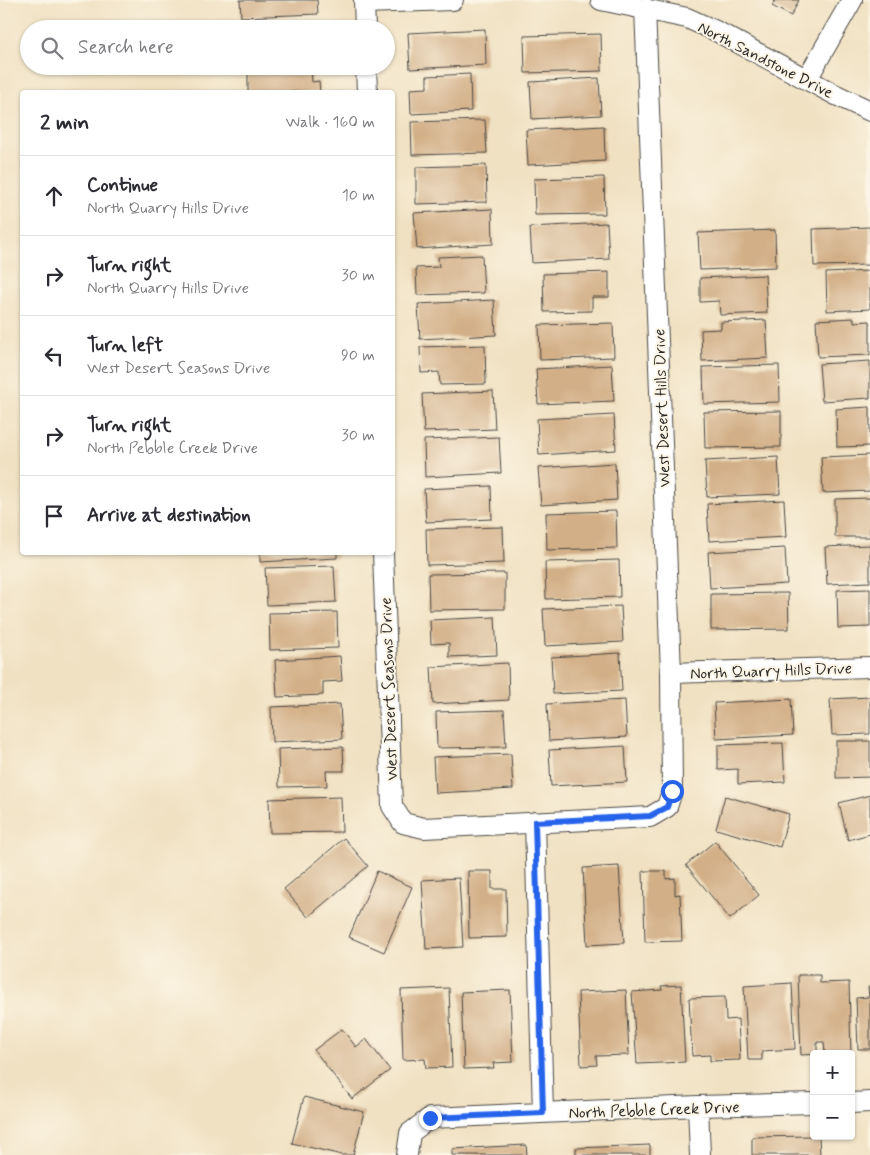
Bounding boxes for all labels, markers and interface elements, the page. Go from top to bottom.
street label: North Sandstone Drive [694,17,837,104]
search box [20,20,395,75]
icon: search [38,34,66,62]
text: Search here [78,35,174,60]
text: 2 min [40,109,89,137]
text: Walk · 160 m [285,112,375,133]
text: Continue [87,173,158,198]
icon: ahead [40,182,68,210]
text: 10 m [342,185,375,206]
text: North Quarry Hills Drive [87,198,249,219]
text: Turn right [87,253,171,278]
icon: right [40,262,68,290]
text: 30 m [342,265,375,286]
text: North Quarry Hills Drive [87,278,249,299]
street label: West Desert Hills Drive [649,328,676,487]
text: Turn left [87,333,163,358]
icon: left [40,342,68,370]
text: 90 m [341,345,375,366]
text: West Desert Seasons Drive [87,358,270,379]
text: Turn right [87,413,171,438]
icon: right [40,422,68,450]
text: 30 m [342,425,375,446]
text: North Pebble Creek Drive [87,438,258,459]
icon: arrive [40,502,68,530]
text: Arrive at destination [87,503,251,528]
street label: West Desert Seasons Drive [376,597,403,781]
street label: North Quarry Hills Drive [690,658,852,685]
route start [661,780,684,803]
map controls [810,1050,855,1140]
button: + [810,1050,855,1095]
button: − [810,1095,855,1140]
street label: North Pebble Creek Drive [568,1097,740,1124]
route end [419,1107,442,1130]

